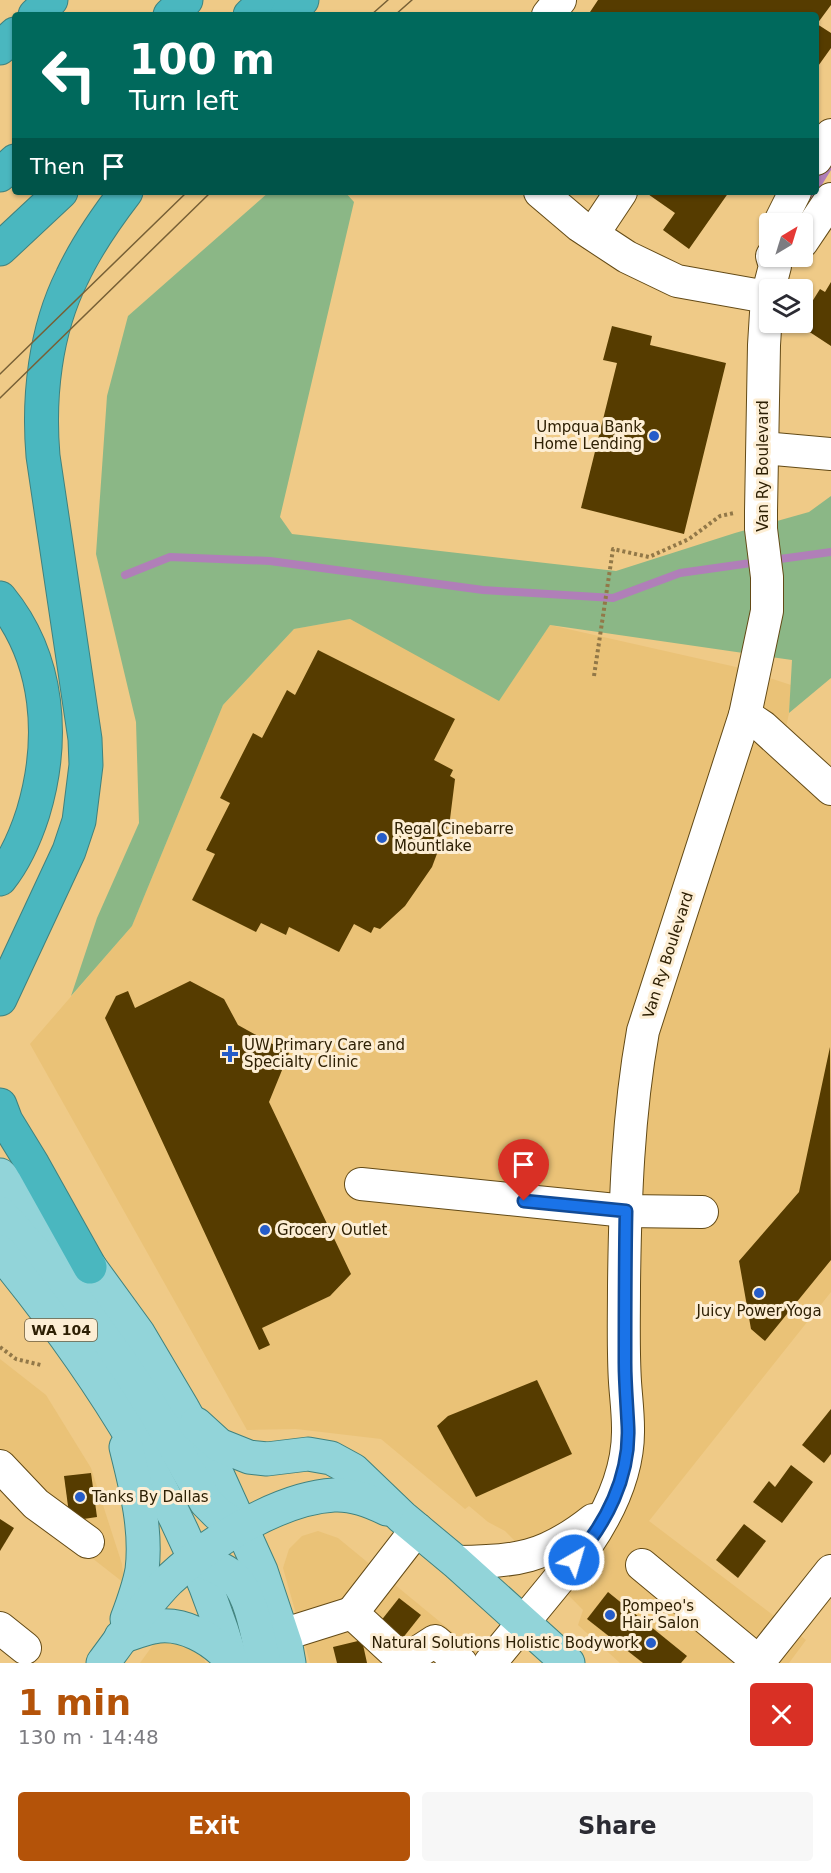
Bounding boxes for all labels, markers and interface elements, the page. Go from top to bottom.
text: 100 m [129,35,275,84]
icon: left [30,36,108,114]
text: Turn left [129,85,239,116]
icon: arrive [97,150,130,183]
text: Then [30,154,85,179]
north arrow [759,213,813,267]
map controls [759,213,813,333]
button: layers [759,279,813,333]
street label: Van Ry Boulevard [754,400,772,532]
place label: Umpqua Bank Home Lending [533,418,642,453]
marker: Umpqua Bank Home Lending [647,429,661,443]
place label: Regal Cinebarre Mountlake [394,820,514,855]
marker: Regal Cinebarre Mountlake [375,831,389,845]
street label: Van Ry Boulevard [639,890,697,1020]
place label: UW Primary Care and Specialty Clinic [244,1036,405,1071]
marker: UW Primary Care and Specialty Clinic [221,1045,239,1063]
pin [498,1139,549,1201]
icon: arrive [507,1148,540,1181]
place label: Grocery Outlet [277,1221,388,1239]
marker: Grocery Outlet [258,1223,272,1237]
marker: Juicy Power Yoga [752,1286,766,1300]
place label: Juicy Power Yoga [695,1302,822,1320]
road number: WA 104 [25,1319,97,1341]
place label: Tanks By Dallas [91,1488,209,1506]
marker: Tanks By Dallas [73,1490,87,1504]
position arrow [542,1528,606,1592]
place label: Pompeo's Hair Salon [622,1597,699,1632]
marker: Pompeo's Hair Salon [603,1608,617,1622]
place label: Natural Solutions Holistic Bodywork [371,1634,639,1652]
marker: Natural Solutions Holistic Bodywork [644,1636,658,1650]
text: 1 min [18,1682,131,1723]
button: close [750,1683,813,1746]
text: 130 m · 14:48 [18,1725,159,1749]
button: Exit [18,1792,410,1861]
button: Share [422,1792,813,1861]

